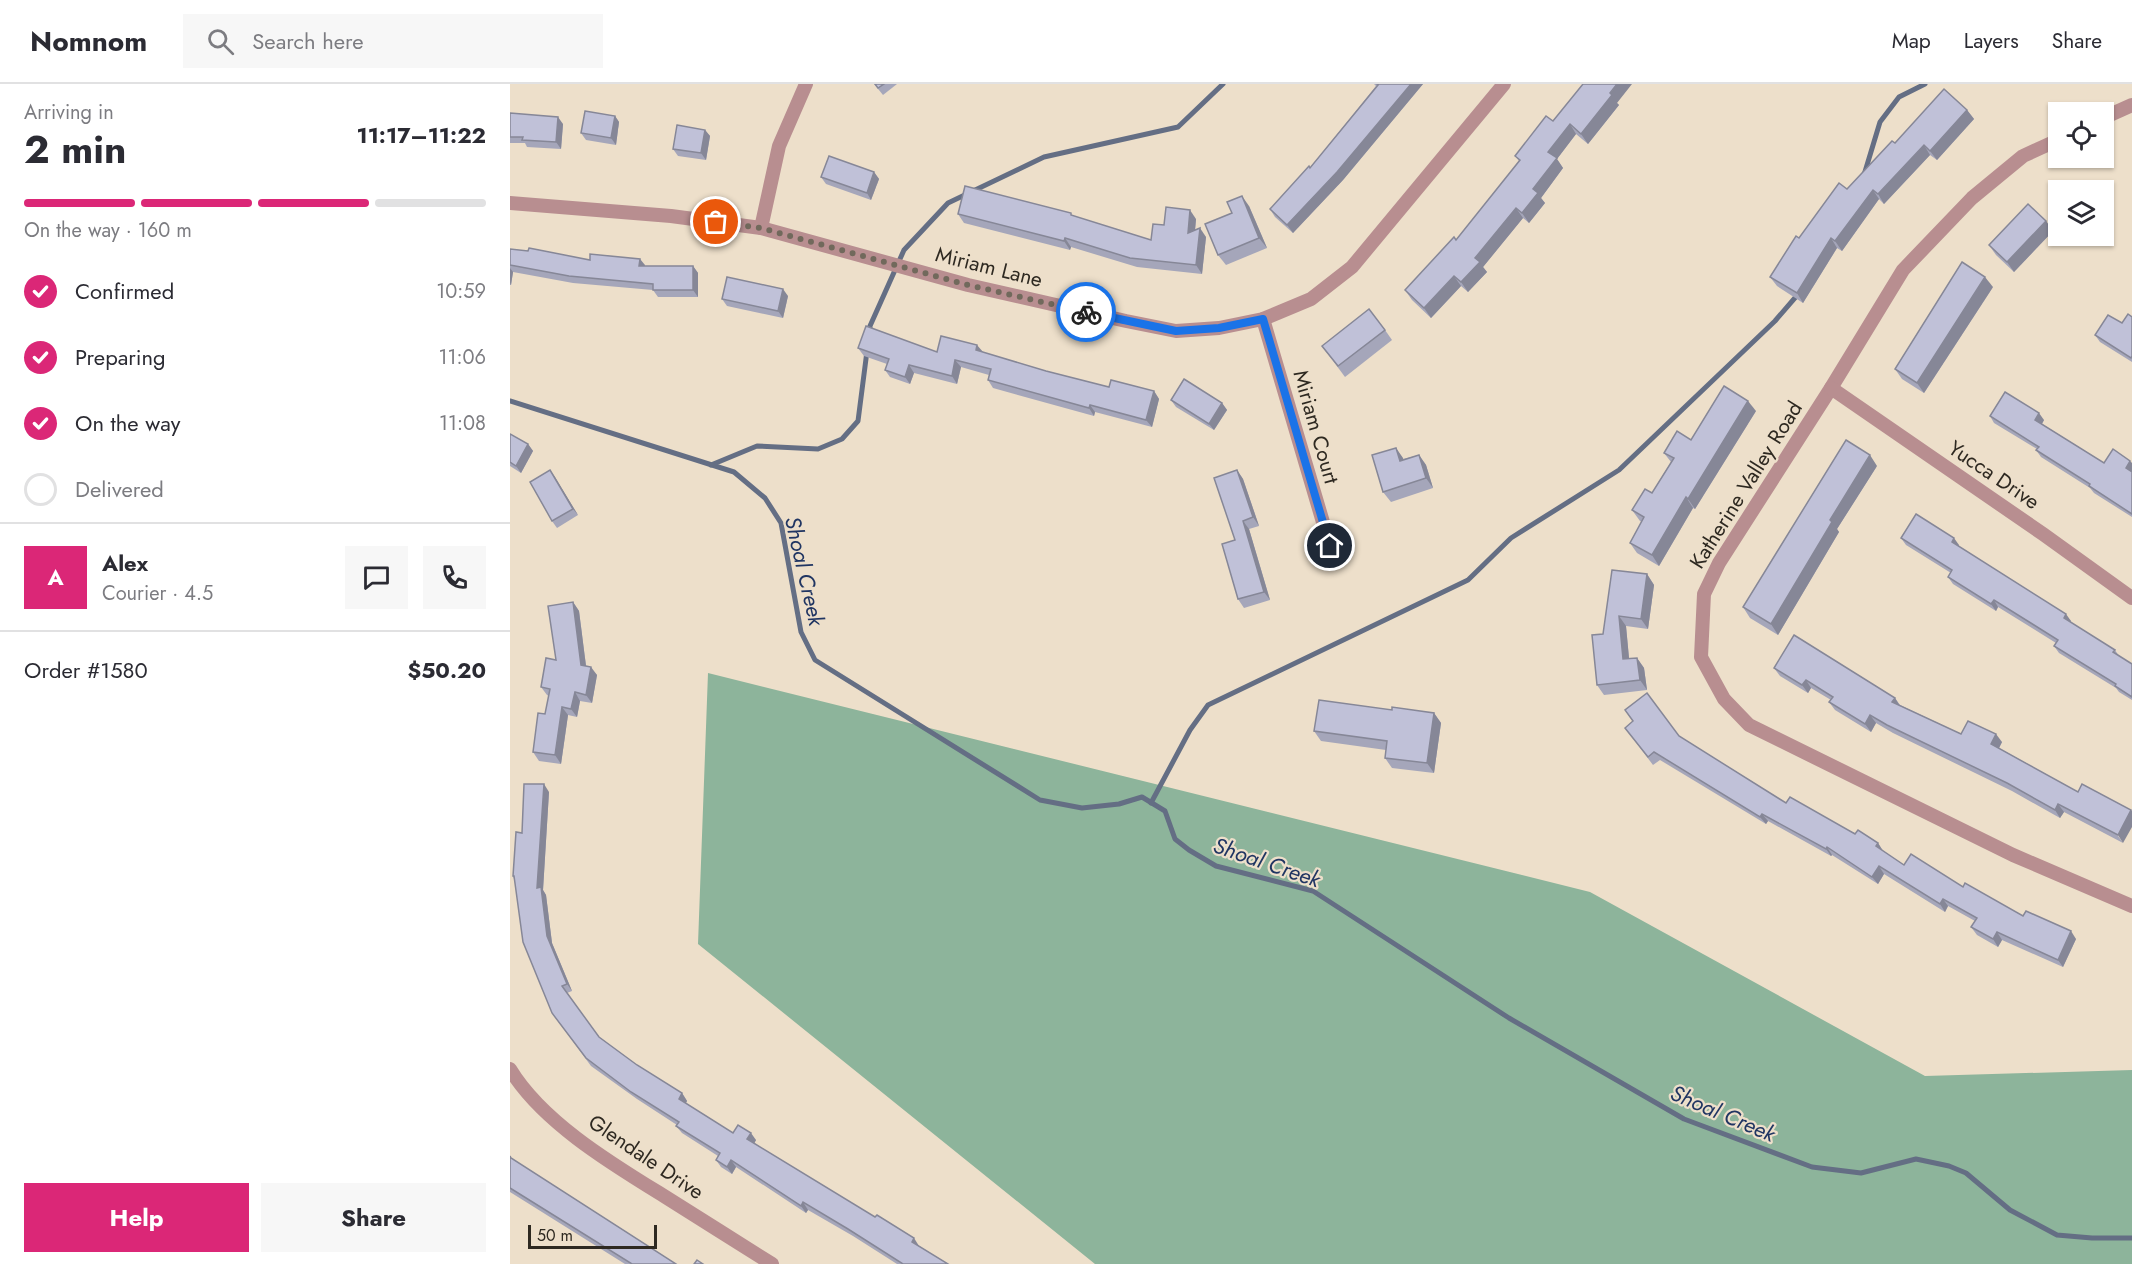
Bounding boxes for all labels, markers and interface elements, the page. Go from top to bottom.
search box [183,14,603,68]
text: Nomnom [30,21,147,62]
icon: search [204,25,237,58]
text: Search here [252,25,364,57]
text: Map [1892,26,1931,56]
text: Layers [1964,26,2019,56]
text: Share [2052,26,2102,56]
text: Arriving in [24,98,114,127]
map controls [2048,102,2114,246]
button: locate [2048,102,2114,168]
text: 11:17–11:22 [356,119,486,151]
text: 2 min [24,121,126,178]
button: layers [2048,180,2114,246]
pin [690,196,741,247]
icon: bag [699,205,732,238]
text: On the way · 160 m [24,216,192,245]
street label: Miriam Lane [932,239,1046,295]
icon: check [24,275,57,308]
text: Confirmed [75,275,174,307]
text: 10:59 [436,277,486,306]
courier [1056,282,1116,342]
icon: bike [1070,296,1103,329]
icon: check [24,341,57,374]
text: Preparing [75,341,166,373]
text: 11:06 [438,343,486,372]
street label: Miriam Court [1285,367,1347,487]
street label: Katherine Valley Road [1682,395,1810,575]
icon: check [24,407,57,440]
text: On the way [75,407,180,439]
text: 11:08 [439,409,486,438]
street label: Yucca Drive [1942,433,2046,517]
text: Delivered [75,473,164,505]
water label: Shoal Creek [777,513,833,630]
pin [1304,520,1355,571]
icon: home [1313,529,1346,562]
button: chat [345,546,408,609]
button: phone [423,546,486,609]
text: Alex [102,547,148,579]
text: A [47,561,64,593]
text: Courier · 4.5 [102,579,213,608]
text: Order #1580 [24,654,148,686]
text: $50.20 [407,654,486,686]
water label: Shoal Creek [1209,829,1326,896]
water label: Shoal Creek [1666,1077,1782,1150]
street label: Glendale Drive [582,1107,710,1207]
button: Help [24,1183,249,1252]
button: Share [261,1183,486,1252]
scale bar [528,1222,657,1250]
text: 50 m [537,1224,573,1247]

